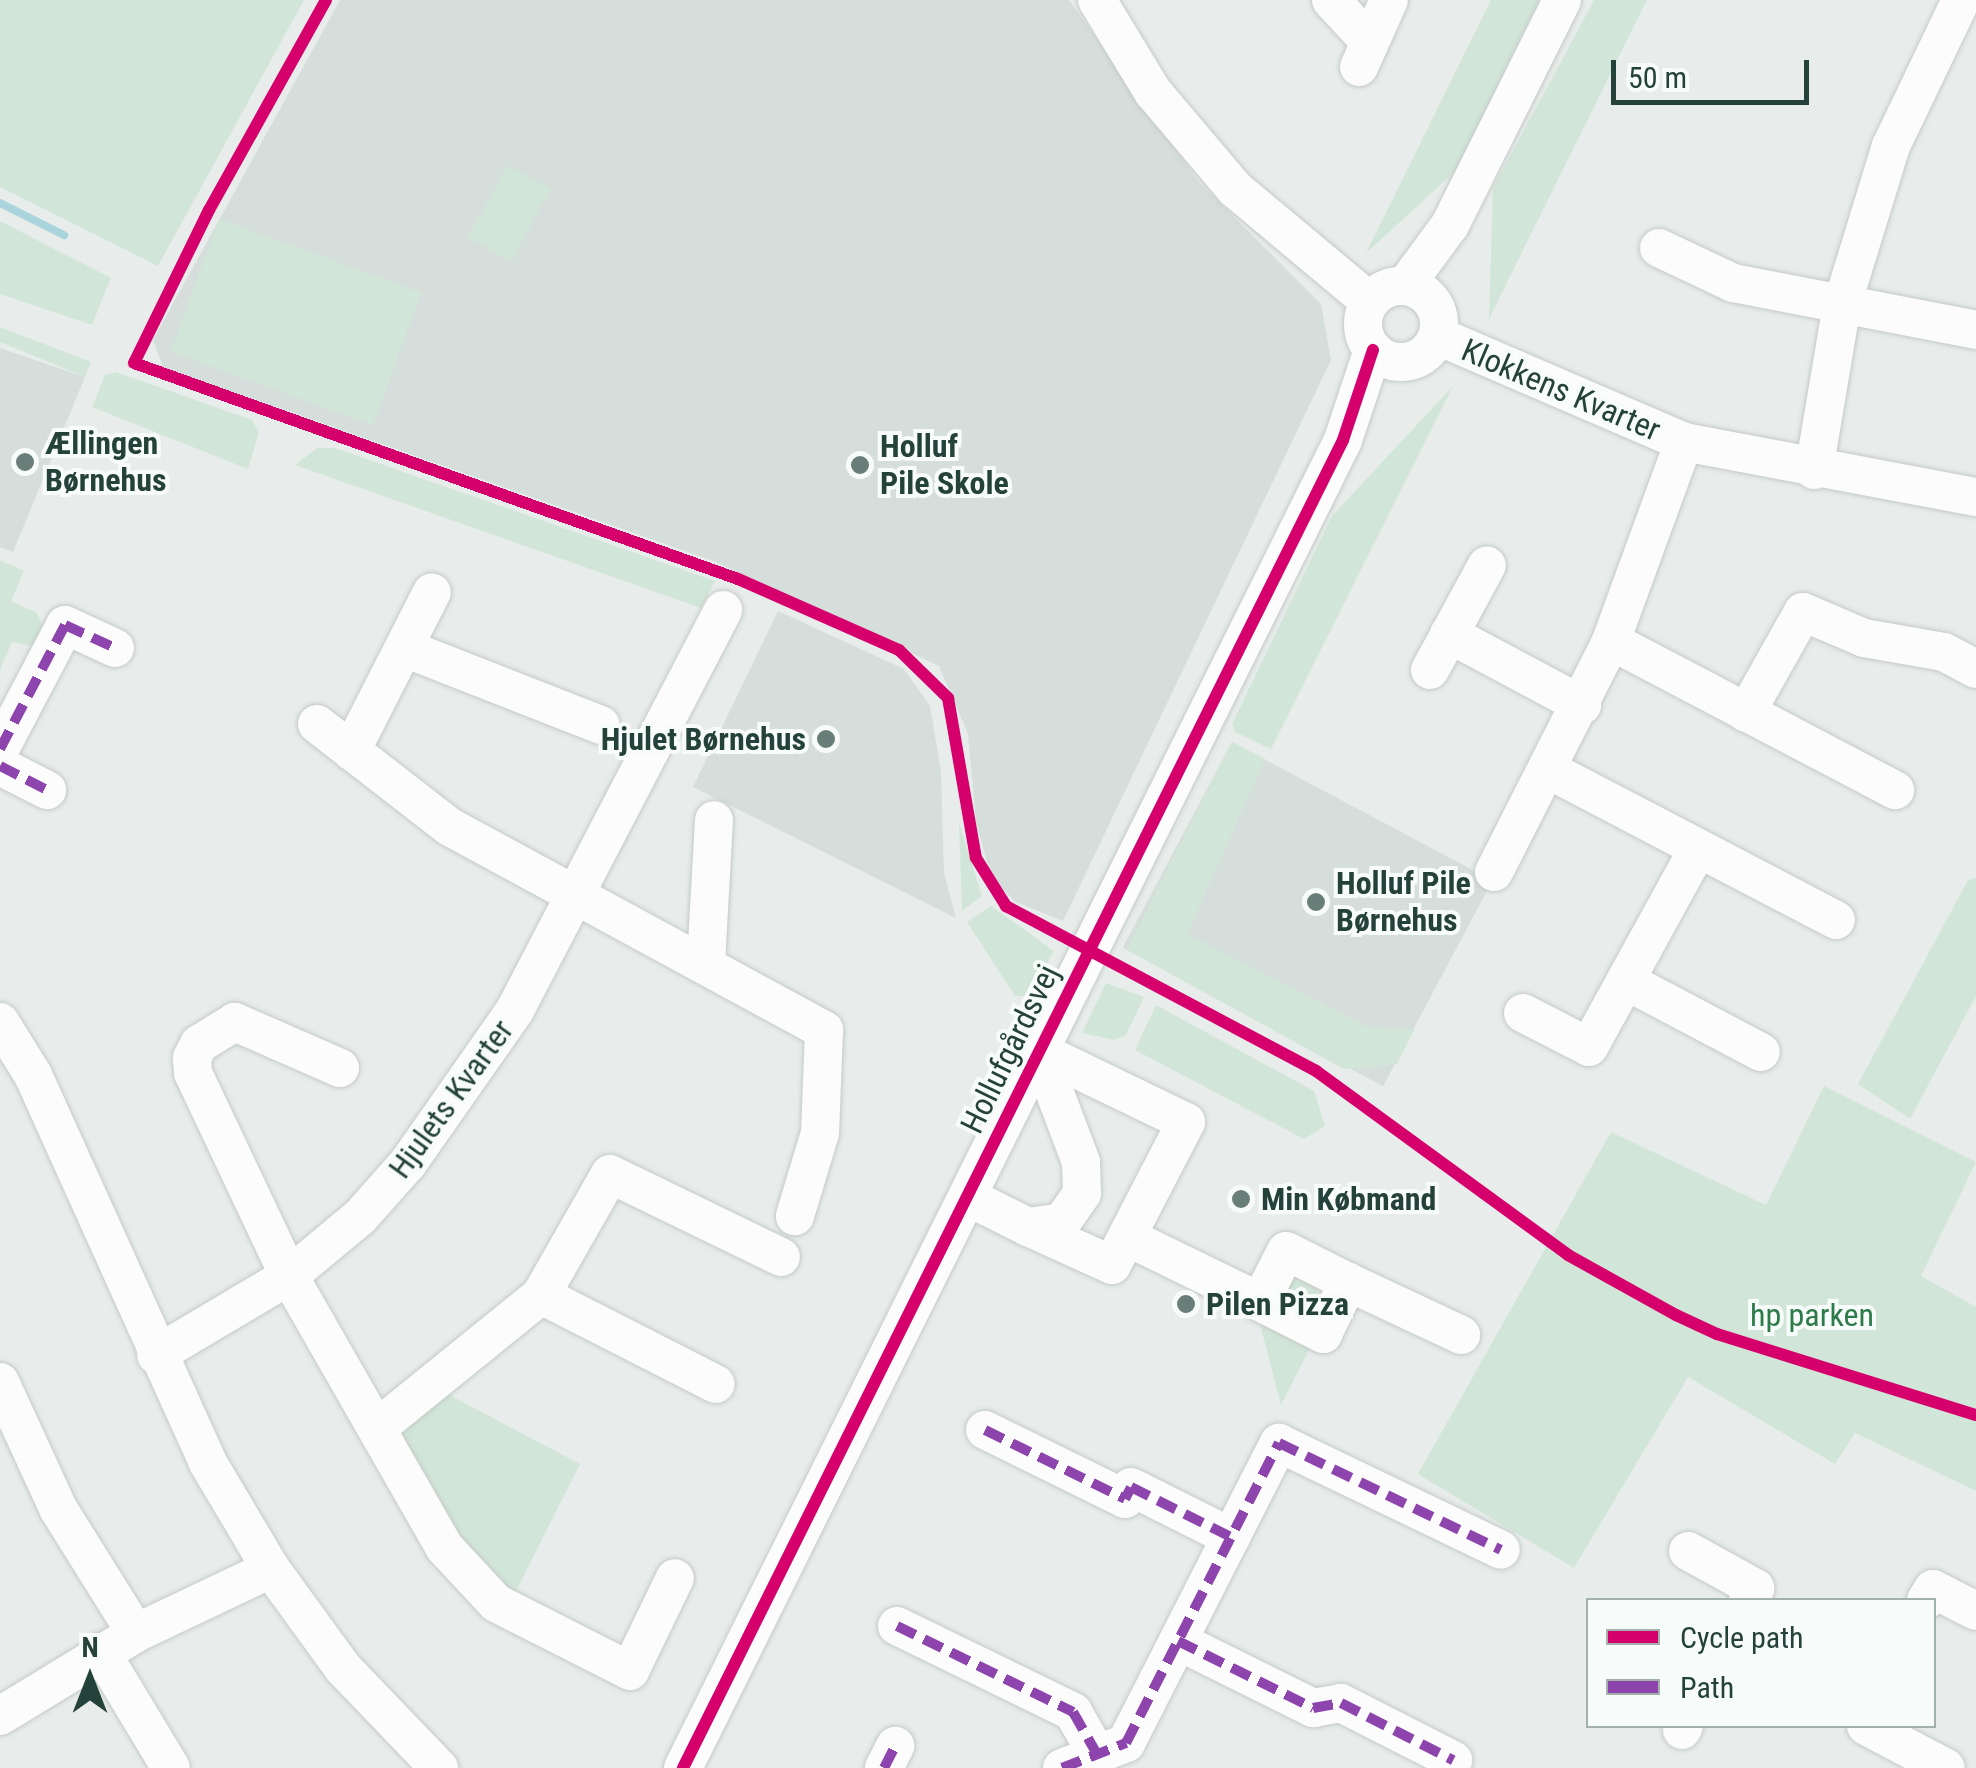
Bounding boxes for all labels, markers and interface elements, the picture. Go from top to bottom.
scale bar [1616,40,1814,102]
text: 50 m [1628,60,1687,95]
street label: Klokkens Kvarter [1456,331,1666,449]
place label: Ællingen Børnehus [45,425,167,500]
place label: Holluf Pile Skole [880,428,1009,503]
marker: Ællingen Børnehus [14,451,36,473]
marker: Holluf Pile Skole [849,454,871,476]
place label: Hjulet Børnehus [601,720,806,758]
marker: Hjulet Børnehus [815,728,837,750]
place label: Holluf Pile Børnehus [1336,865,1471,940]
marker: Holluf Pile Børnehus [1305,891,1327,913]
street label: Hollufgårdsvej [953,959,1067,1139]
street label: Hjulets Kvarter [381,1012,521,1186]
place label: Min Købmand [1261,1180,1436,1218]
marker: Min Købmand [1230,1188,1252,1210]
place label: Pilen Pizza [1206,1285,1349,1323]
marker: Pilen Pizza [1175,1293,1197,1315]
park label: hp parken [1750,1296,1874,1334]
legend [1586,1598,1936,1728]
text: Cycle path [1680,1620,1804,1655]
north arrow [40,1628,140,1728]
text: N [81,1631,99,1664]
text: Path [1680,1670,1734,1705]

